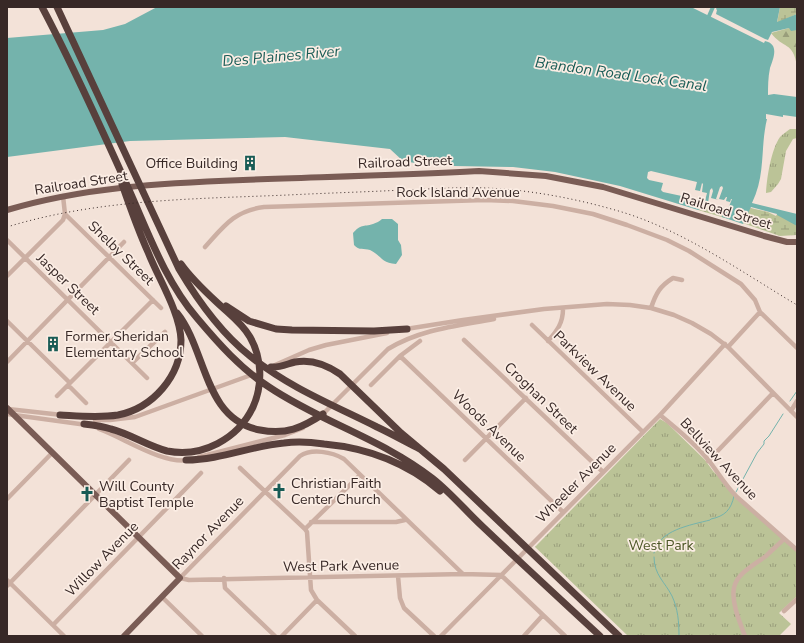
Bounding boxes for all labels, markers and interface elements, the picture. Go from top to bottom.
water label: Des Plaines River [222,41,341,71]
water label: Brandon Road Lock Canal [534,52,708,96]
street label: Railroad Street [358,151,453,173]
place label: Office Building [145,154,238,173]
building icon: Office Building [241,154,259,172]
street label: Railroad Street [33,166,129,200]
street label: Rock Island Avenue [396,183,520,202]
street label: Railroad Street [678,188,774,234]
street label: Shelby Street [84,217,158,289]
street label: Jasper Street [32,248,104,319]
street label: Parkview Avenue [549,326,641,416]
place label: Former Sheridan Elementary School [65,327,184,362]
building icon: Former Sheridan Elementary School [44,335,62,353]
street label: Croghan Street [500,358,582,438]
street label: Woods Avenue [448,386,530,466]
street label: Bellview Avenue [676,414,762,504]
street label: Wheeler Avenue [532,439,620,527]
place label: Christian Faith Center Church [291,474,381,509]
place label: Will County Baptist Temple [99,477,194,512]
church icon: Christian Faith Center Church [270,482,288,500]
church icon: Will County Baptist Temple [78,485,96,503]
street label: Raynor Avenue [168,492,248,574]
street label: Willow Avenue [61,517,143,601]
park label: West Park [628,536,695,555]
street label: West Park Avenue [283,555,399,577]

